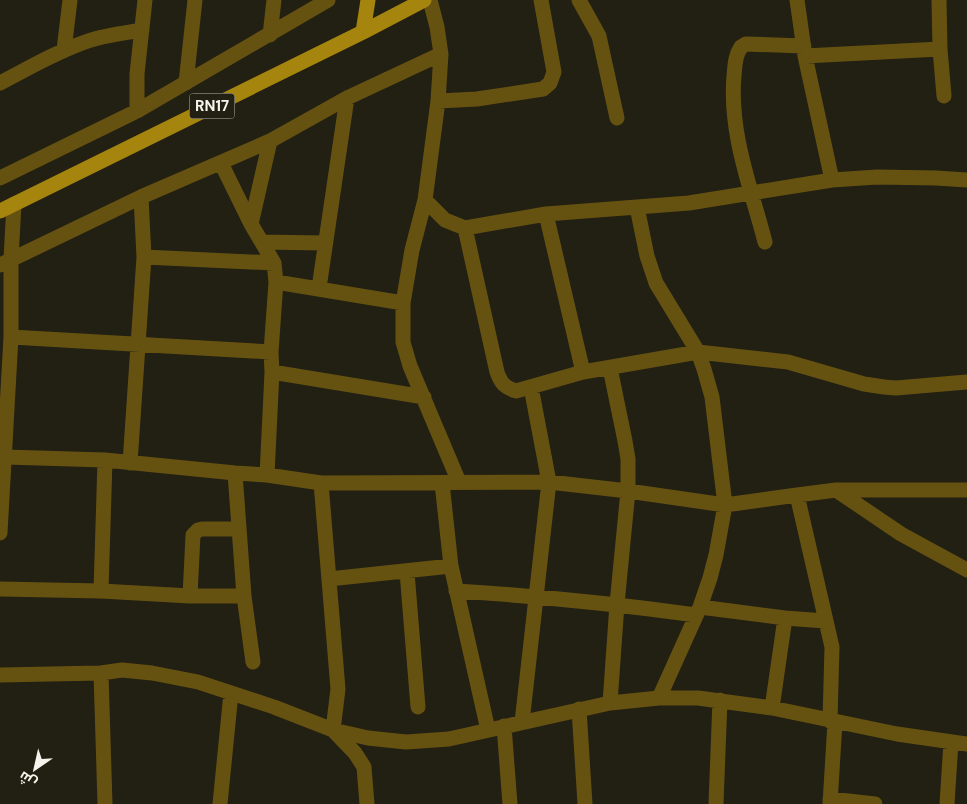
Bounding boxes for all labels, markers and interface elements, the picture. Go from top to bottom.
road number: RN17 [190,94,234,118]
north arrow [10,744,60,794]
text: ش [15,767,40,792]

